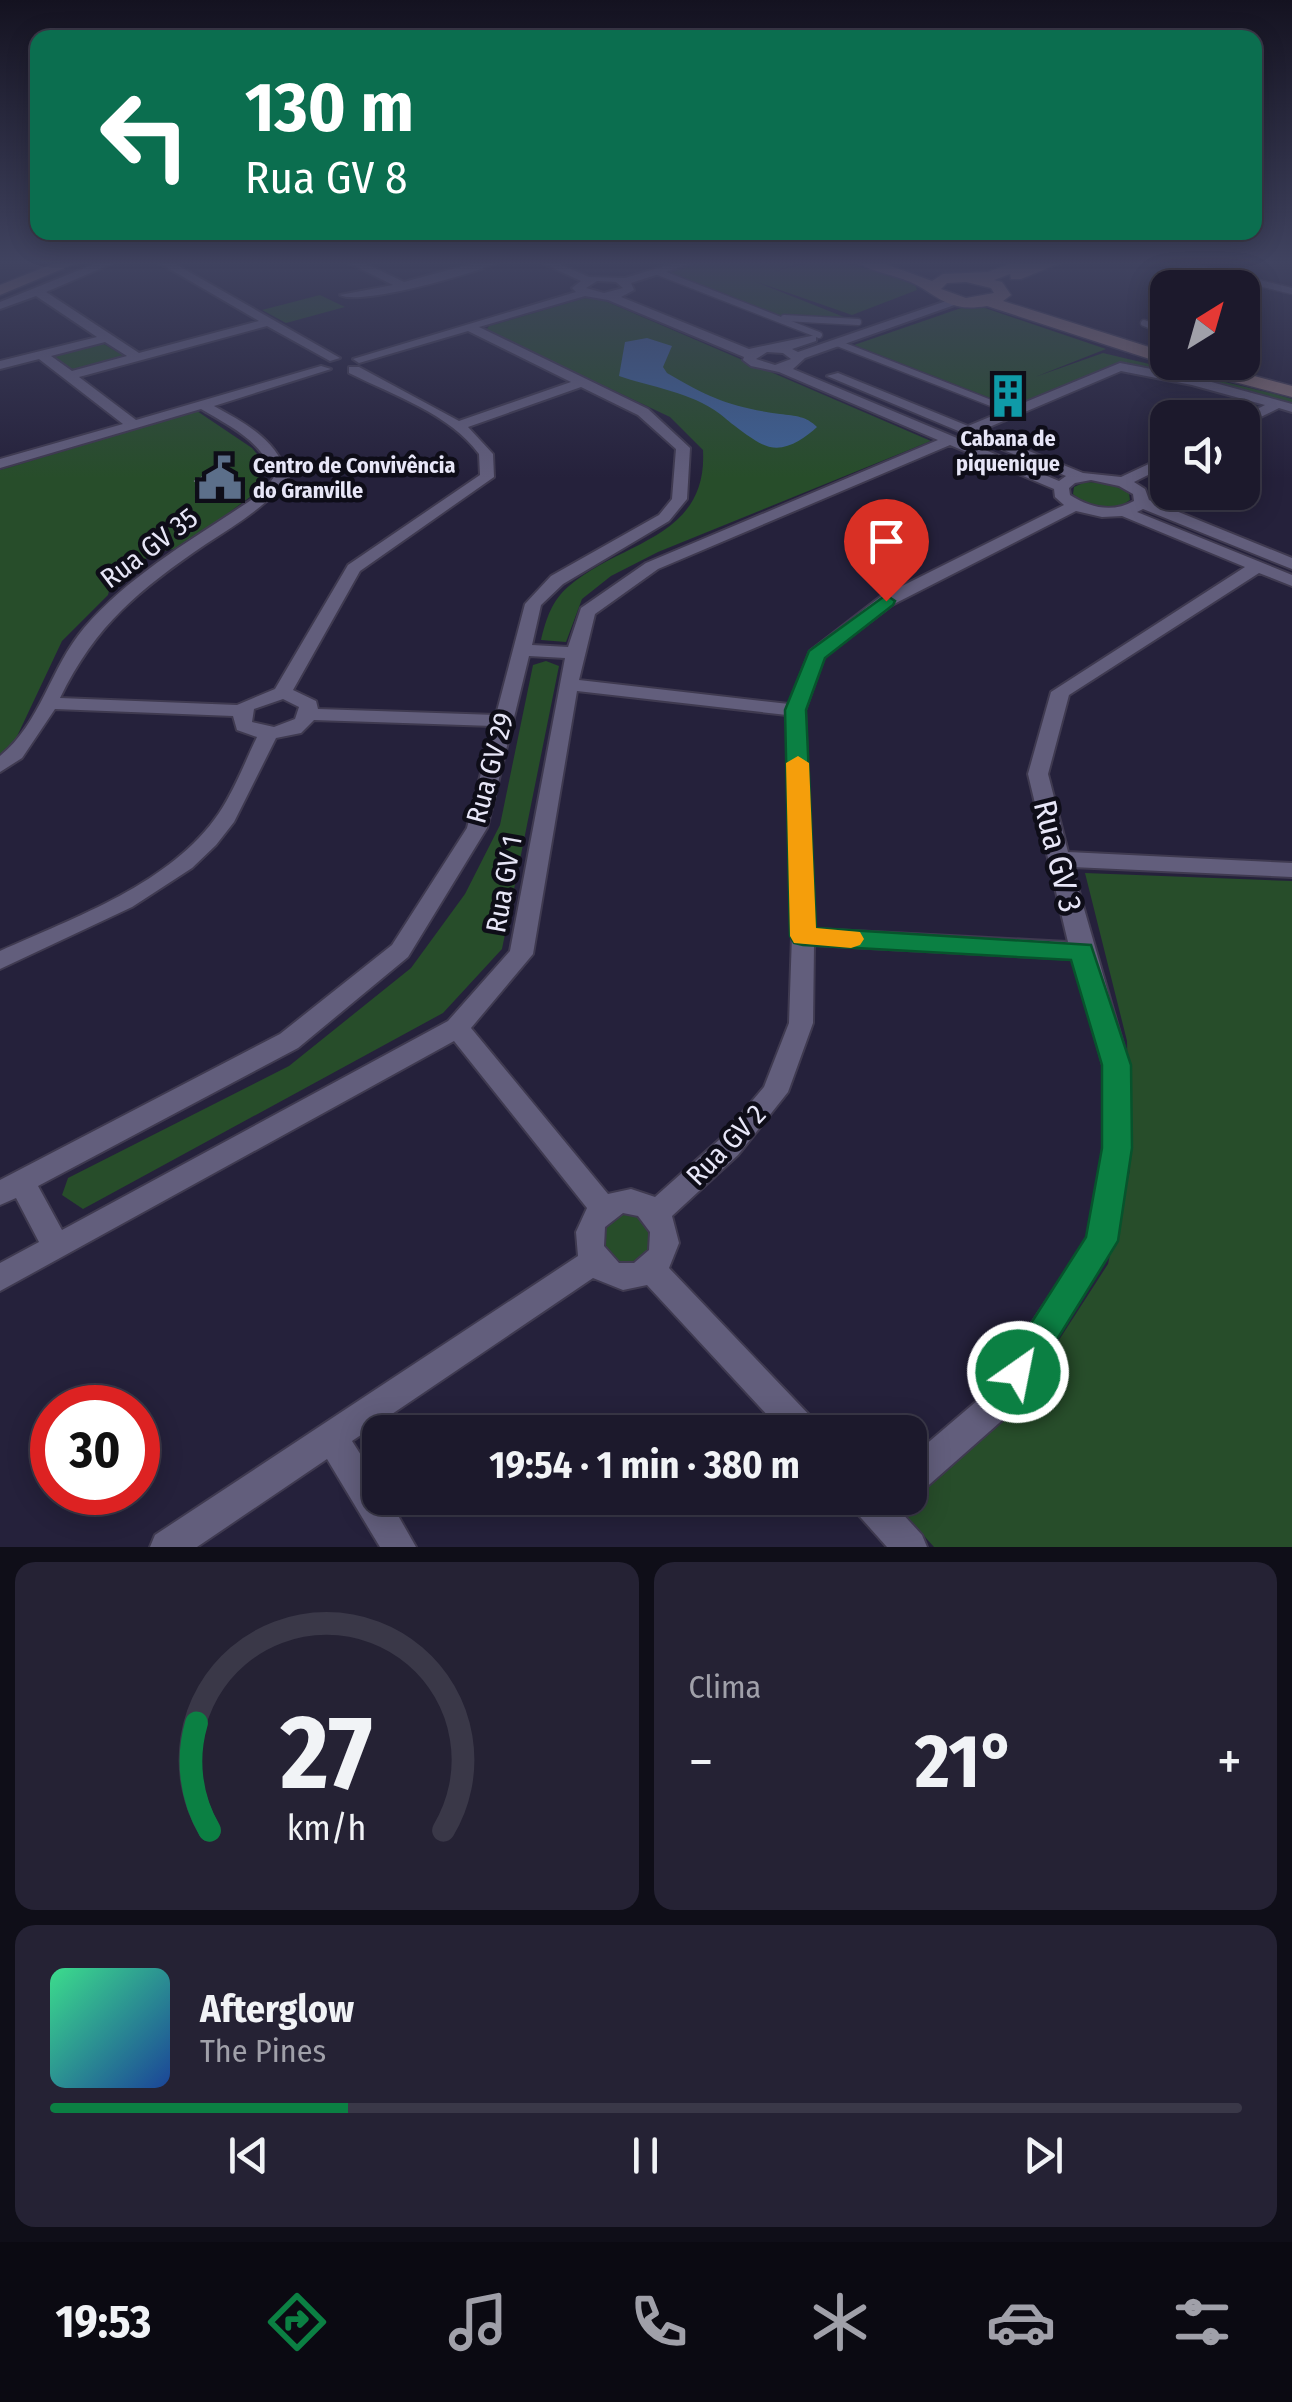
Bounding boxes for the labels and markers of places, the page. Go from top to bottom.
building icon: Cabana de piquenique [984,372,1032,420]
place label: Cabana de piquenique [956,425,1060,477]
place label: Centro de Convivência do Granville [253,452,455,504]
public building icon: Centro de Convivência do Granville [196,454,244,502]
pin [844,499,929,602]

